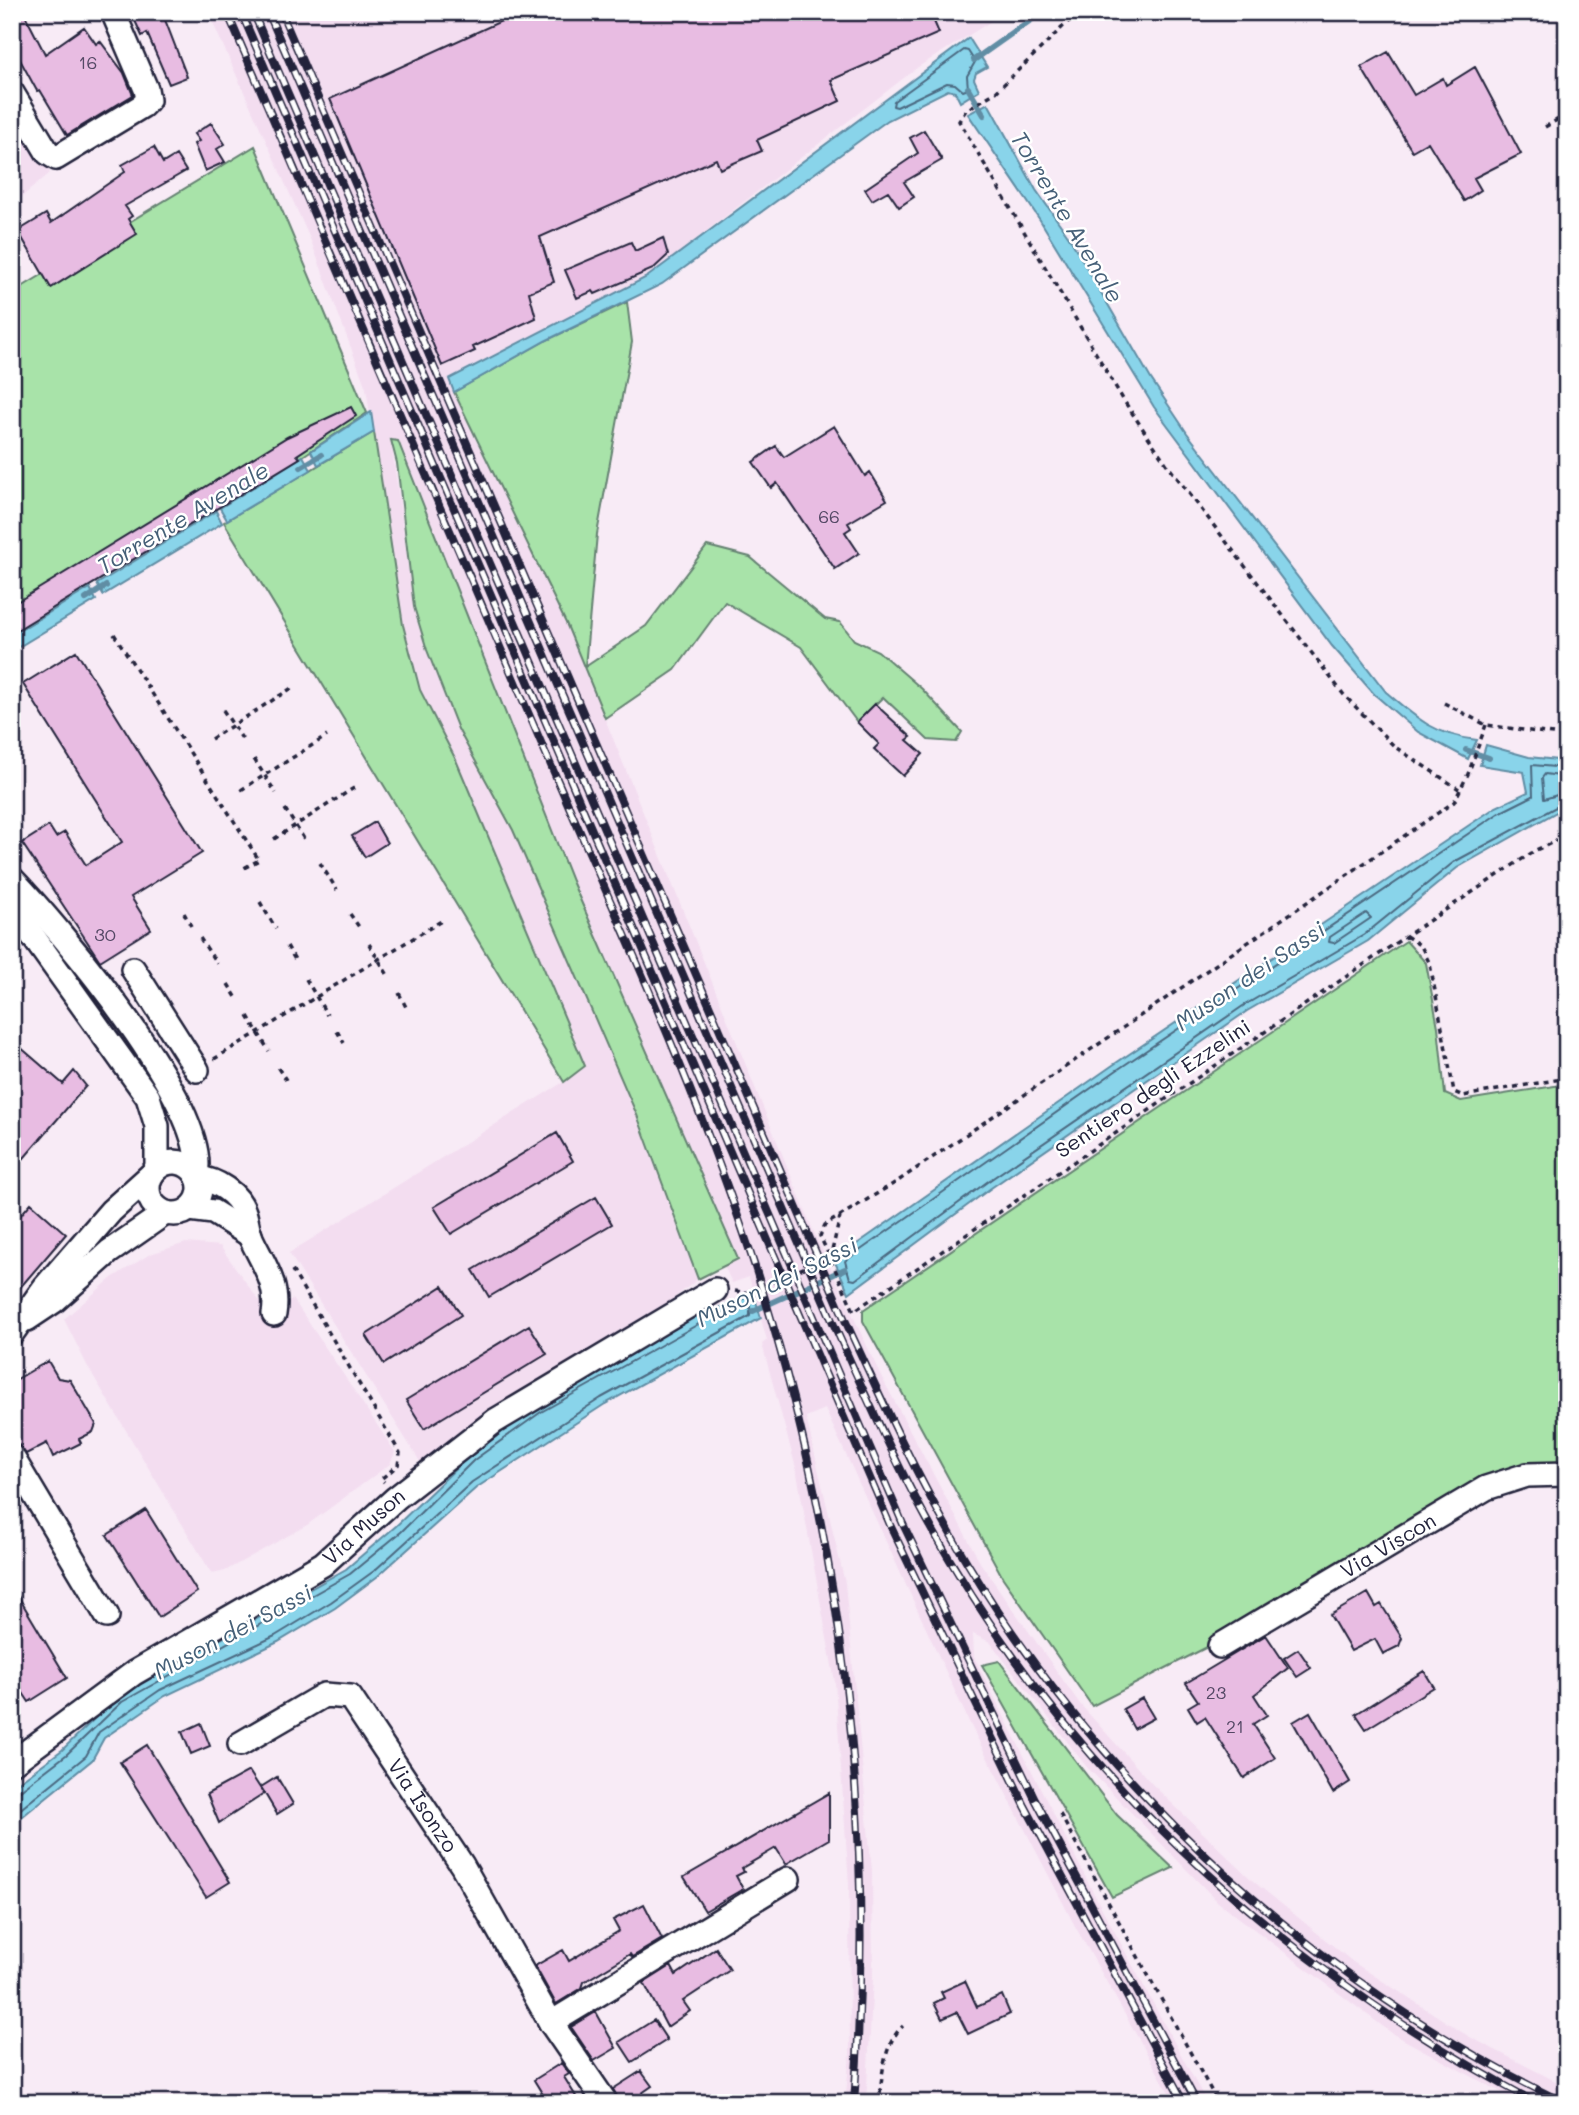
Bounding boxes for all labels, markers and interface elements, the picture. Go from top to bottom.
house number: 16 [79,50,97,74]
water label: Torrente Avenale [1005,125,1131,308]
water label: Torrente Avenale [91,454,274,580]
house number: 66 [818,504,840,528]
water label: Muson dei Sassi [1168,914,1331,1037]
house number: 30 [94,922,116,946]
street label: Sentiero degli Ezzelini [1049,1012,1255,1163]
water label: Muson dei Sassi [691,1229,862,1333]
street label: Via Muson [316,1481,410,1570]
street label: Via Viscon [1335,1506,1440,1583]
water label: Muson dei Sassi [148,1577,317,1686]
house number: 23 [1206,1680,1226,1704]
house number: 21 [1226,1714,1244,1738]
street label: Via Isonzo [383,1753,465,1857]

